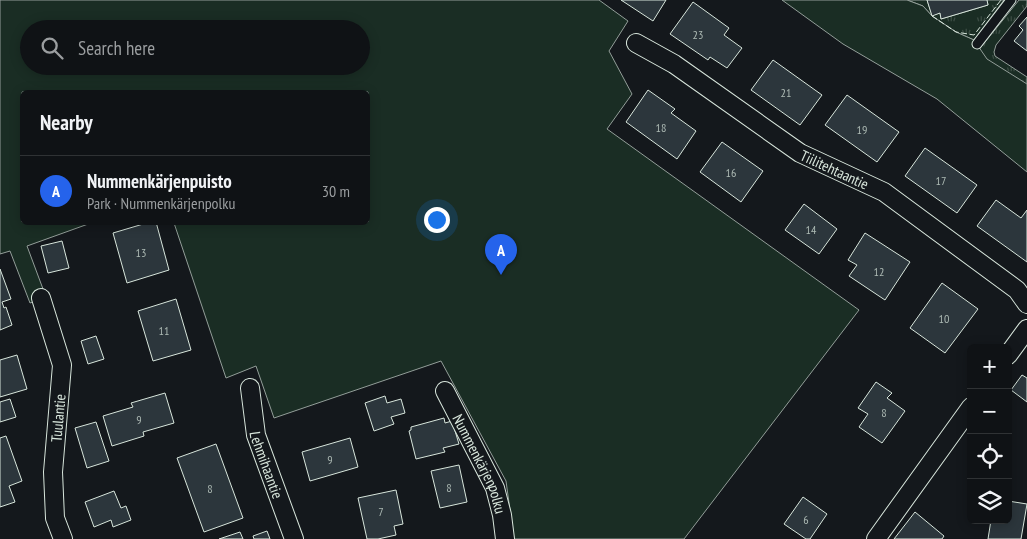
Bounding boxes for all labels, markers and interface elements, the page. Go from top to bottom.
search box [20,20,370,75]
house number: 23 [693,27,703,42]
icon: search [38,34,66,62]
text: Search here [78,36,155,60]
house number: 21 [781,85,791,100]
text: Nearby [40,109,93,136]
house number: 18 [656,120,666,135]
house number: 19 [857,122,867,137]
street label: Tiilitehtaantie [798,145,872,193]
house number: 16 [726,165,736,180]
text: Nummenkärjenpuisto [87,169,232,193]
house number: 17 [936,173,946,188]
text: A [52,181,60,201]
text: 30 m [322,181,350,201]
text: Park · Nummenkärjenpolku [87,193,235,213]
your location [424,207,450,233]
house number: 14 [806,222,817,237]
pin: A [485,234,517,275]
house number: 13 [136,245,146,260]
house number: 12 [874,264,884,279]
house number: 10 [939,311,949,326]
house number: 11 [159,323,169,338]
map controls [967,344,1012,524]
button: + [967,344,1012,389]
button: − [967,389,1012,434]
street label: Tuulantie [46,393,70,443]
house number: 8 [881,405,887,420]
street label: Nummenkärjenpolku [449,411,511,515]
house number: 9 [136,412,142,427]
street label: Lehmihaantie [246,430,288,501]
button: locate [967,434,1012,479]
house number: 9 [327,452,333,467]
button: layers [967,479,1012,524]
house number: 8 [446,480,452,495]
house number: 8 [207,481,213,496]
house number: 7 [378,504,384,519]
house number: 6 [803,512,809,527]

